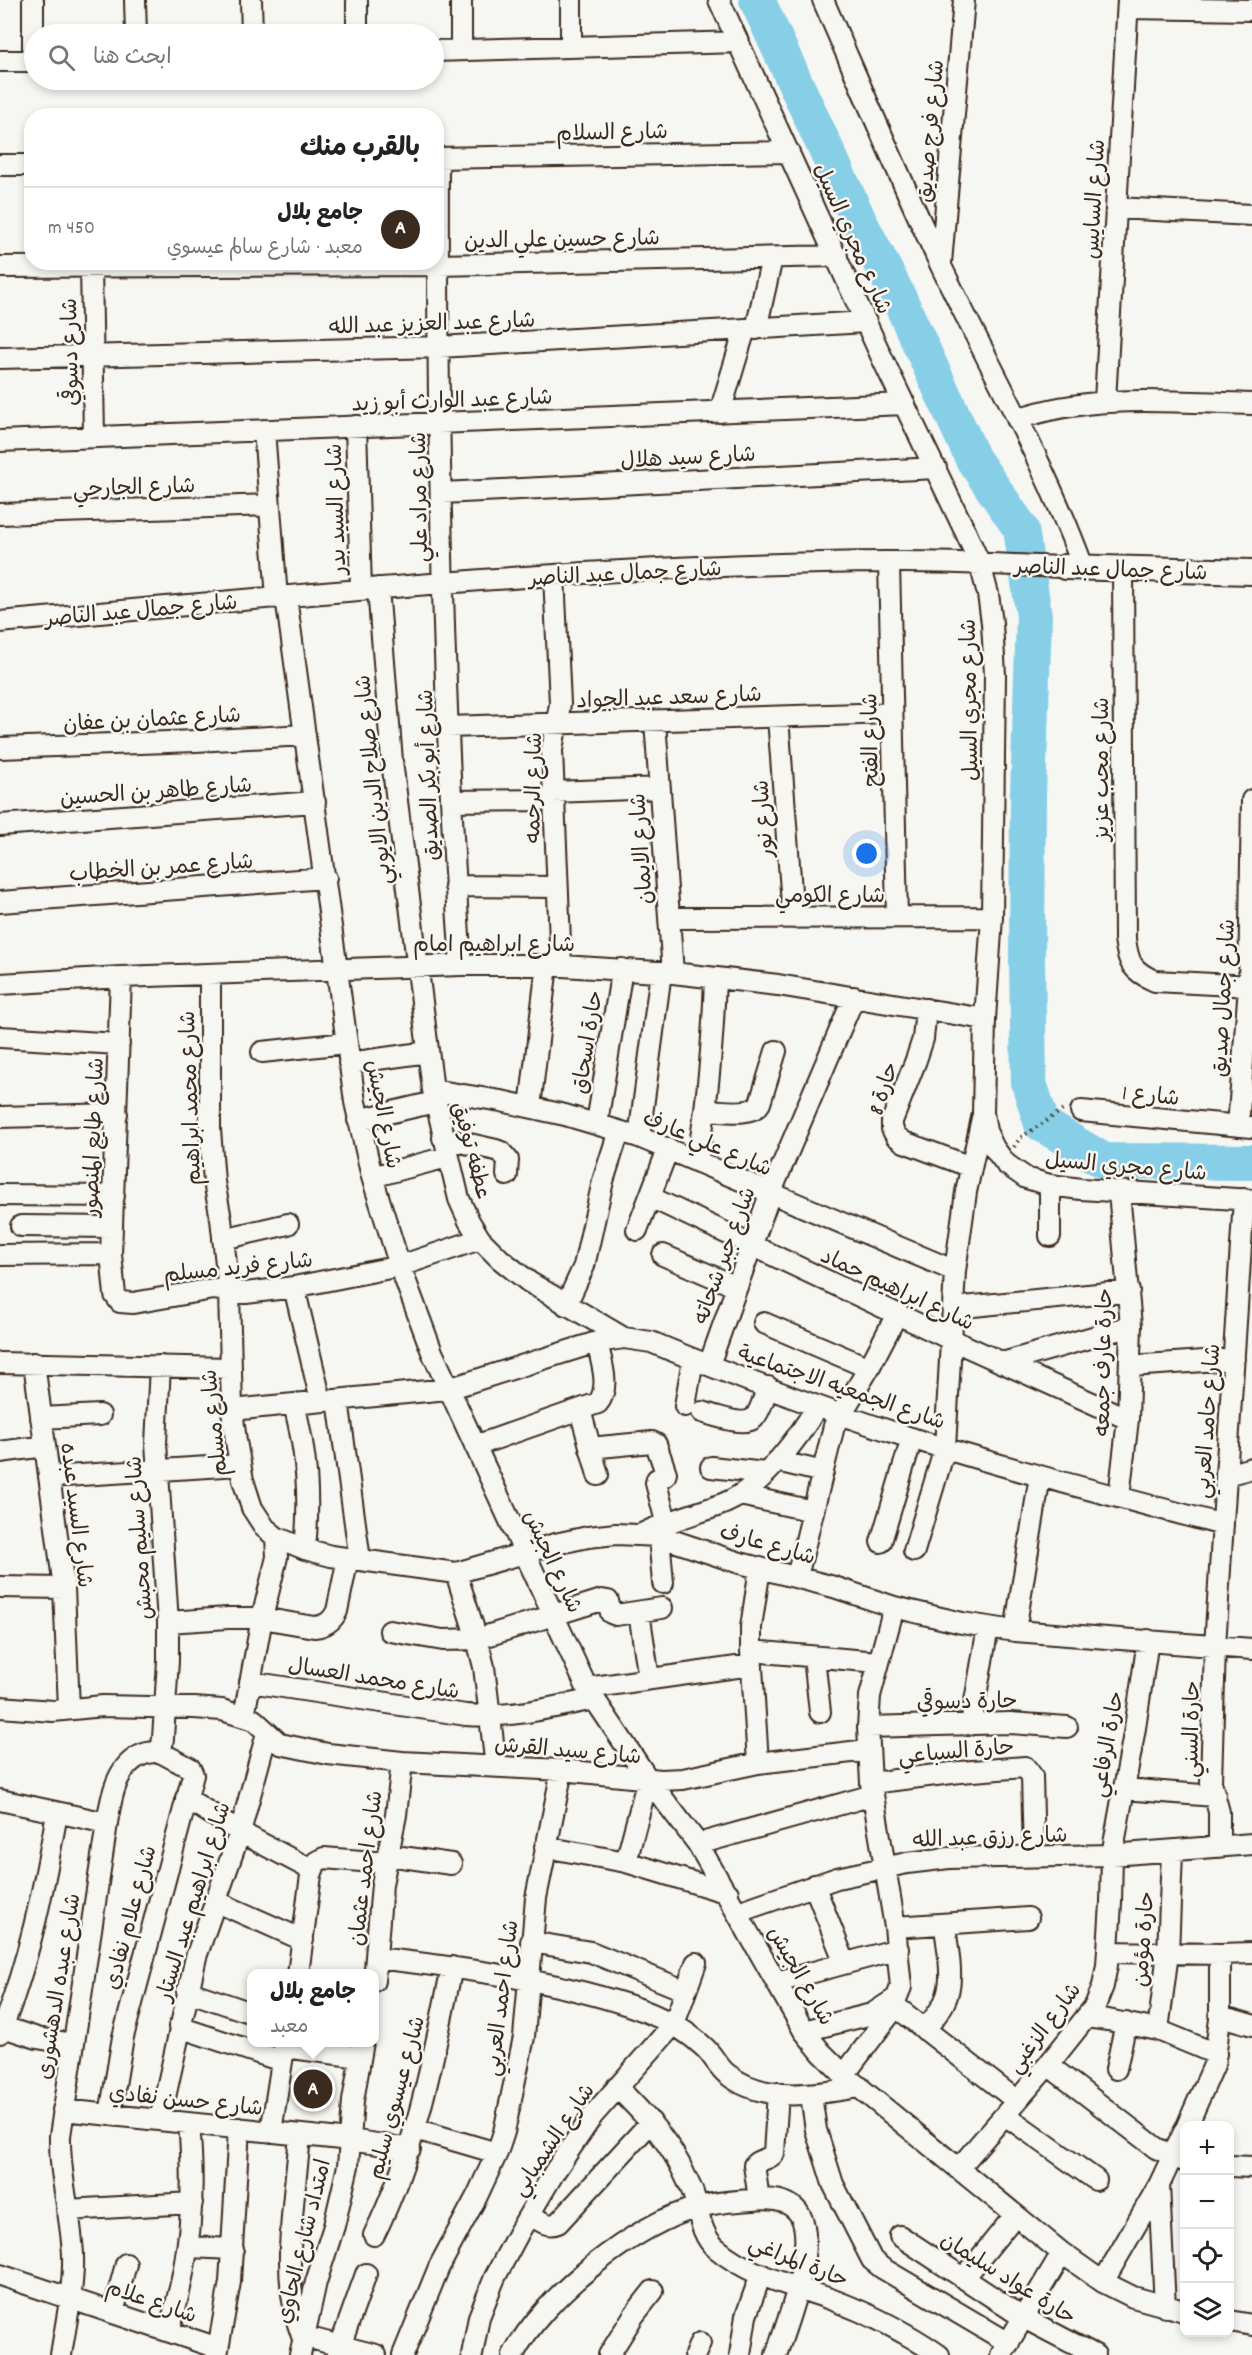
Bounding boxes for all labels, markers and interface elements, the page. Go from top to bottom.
search box [24,24,444,90]
icon: search [45,41,78,74]
text: ابحث هنا [93,43,172,74]
street label: شارع فرج صديق [911,59,954,204]
street label: شارع السلام [556,118,668,151]
text: بالقرب منك [300,131,420,168]
street label: شارع السايس [1078,138,1115,260]
street label: شارع مجري السيل [804,159,898,320]
text: جامع بلال [277,199,363,230]
text: 450 m [48,215,95,243]
text: A [395,215,406,243]
street label: شارع حسين علي الدين [464,224,660,260]
text: معبد · شارع سالم عيسوي [167,235,363,263]
street label: شارع دسوقي [55,298,89,406]
street label: شارع عبد العزيز عبد الله [328,306,536,345]
street label: شارع عبد الوارث أبو زيد [351,382,553,421]
street label: شارع مراد علي [405,431,439,562]
street label: شارع سيد هلال [620,440,757,479]
street label: شارع السيد بدر [321,443,356,577]
street label: شارع الجارحي [72,472,196,508]
street label: شارع جمال عبد الناصر [1012,553,1208,590]
street label: شارع جمال عبد الناصر [526,555,722,596]
street label: شارع جمال عبد الناصر [42,589,239,637]
street label: شارع مجري السيل [955,618,988,781]
street label: شارع صلاح الدين الايوبي [349,673,403,886]
street label: شارع سعد عبد الجواد [576,681,762,718]
street label: شارع أبو بكر الصديق [411,688,449,861]
street label: شارع الفتح [856,693,889,787]
street label: شارع محب عزيز [1088,697,1119,843]
street label: شارع عثمان بن عفان [63,701,242,742]
street label: شارع الرحمه [519,732,552,844]
street label: شارع طاهر بن الحسين [59,771,253,816]
street label: شارع نور [747,779,784,860]
street label: شارع الايمان [624,792,663,905]
your location [852,839,881,868]
street label: شارع عمر بن الخطاب [68,848,254,891]
street label: شارع الكومي [775,882,885,914]
street label: شارع جمال صديق [1206,918,1245,1078]
street label: شارع ابراهيم امام [413,931,575,962]
street label: حارة اسحاق [566,989,613,1096]
street label: شارع محمد ابراهيم [174,1010,211,1186]
street label: شارع طايع المنصور [77,1057,114,1219]
street label: شارع الجيش [356,1057,407,1172]
street label: حارة 8 [862,1058,908,1120]
street label: شارع 1 [1120,1079,1181,1116]
street label: عطفه توفيق [442,1099,498,1203]
street label: شارع علي عارف [637,1104,776,1187]
street label: شارع مجري السيل [1043,1146,1208,1191]
street label: شارع جبر شحاته [687,1183,765,1329]
street label: شارع ابراهيم حماد [815,1242,978,1340]
street label: شارع فريد مسلم [162,1246,314,1293]
street label: حارة عارف جمعه [1089,1288,1122,1436]
street label: شارع الجمعيه الاجتماعية [733,1339,949,1439]
street label: شارع حامد العربي [1189,1343,1231,1500]
street label: شارع مسلم [195,1368,238,1478]
street label: شارع السيد عبده [50,1441,99,1590]
street label: شارع سليم محبش [120,1455,163,1621]
street label: شارع الجيش [513,1506,588,1619]
street label: شارع عارف [715,1518,819,1575]
street label: شارع محمد العسال [286,1652,461,1709]
street label: حارة السني [1177,1680,1211,1778]
street label: حارة دسوقي [916,1686,1018,1720]
street label: حارة الرفاعي [1085,1689,1135,1800]
street label: شارع سيد القرش [493,1731,642,1774]
street label: حارة السباعي [897,1733,1016,1775]
street label: شارع احمد عثمان [343,1789,392,1948]
street label: شارع ابراهيم عبد الستار [150,1799,240,2007]
street label: شارع رزق عبد الله [912,1821,1068,1858]
street label: شارع علام نفادي [98,1842,167,1994]
street label: حارة مؤمن [1127,1890,1164,1988]
street label: شارع عبده الدهشورى [30,1891,90,2082]
street label: شارع احمد العربي [478,1918,529,2079]
street label: شارع الجيش [758,1921,840,2032]
popup [247,1969,379,2047]
street label: شارع الزغبي [1001,1977,1091,2082]
text: جامع بلال [270,1978,356,2009]
street label: شارع عيسوي سليم [362,2013,435,2183]
text: معبد [270,2014,308,2042]
pin: A [294,2066,332,2112]
street label: شارع الشمبابي [506,2078,605,2204]
street label: شارع حسن نفادي [107,2079,264,2126]
map controls [1180,2121,1234,2337]
button: + [1180,2121,1234,2175]
street label: امتداد شارع الحاوي [270,2156,341,2327]
button: − [1180,2175,1234,2229]
street label: حارة عواد سليمان [933,2226,1081,2334]
street label: حارة المراغي [743,2229,852,2298]
button: locate [1180,2229,1234,2283]
street label: شارع علام [101,2273,200,2333]
button: layers [1180,2283,1234,2337]

